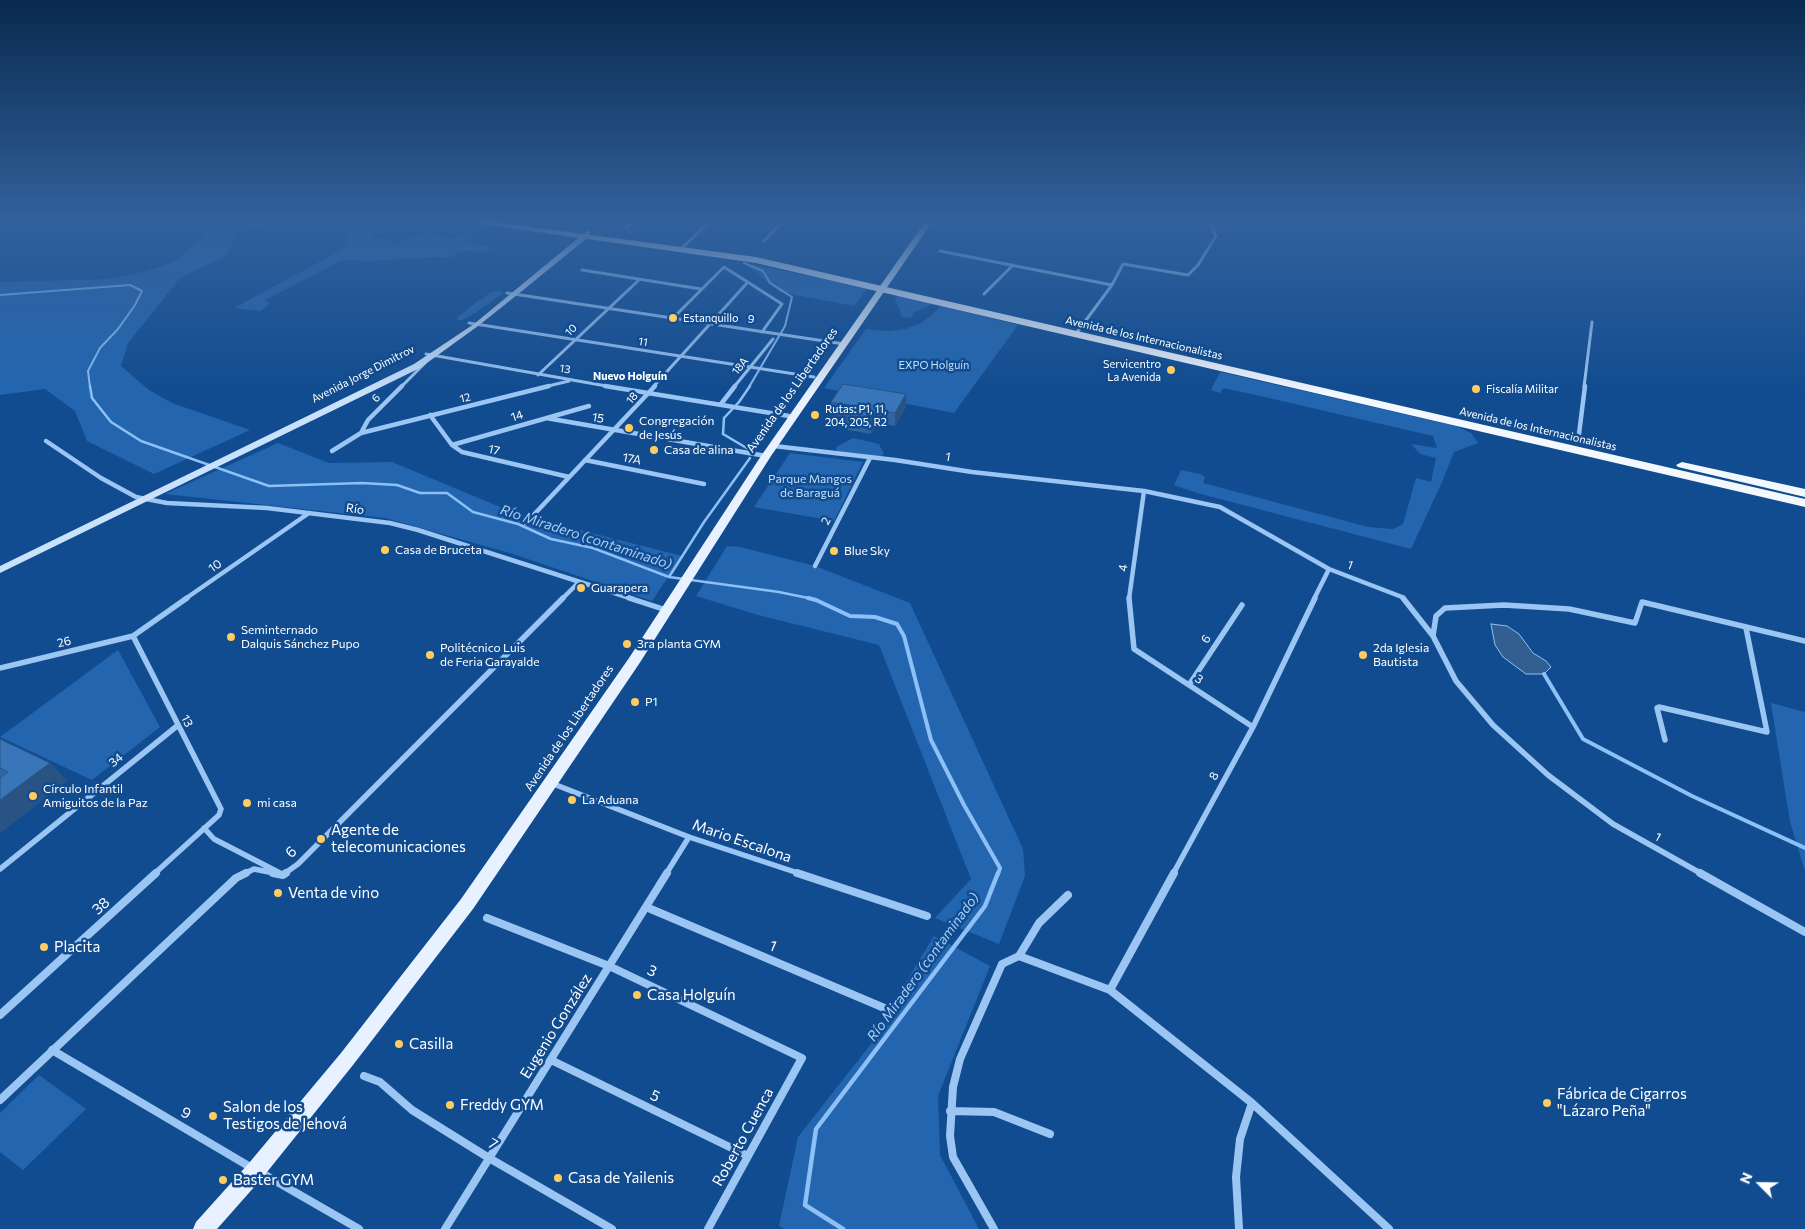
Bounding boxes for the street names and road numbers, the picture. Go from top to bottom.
street label: 9 [747,312,755,326]
street label: Avenida de los Internacionalistas [1064,313,1224,363]
street label: 10 [562,321,580,339]
street label: Avenida de los Libertadores [743,325,841,455]
street label: 11 [637,335,649,349]
street label: Avenida Jorge Dimitrov [309,342,417,406]
street label: 18A [729,355,751,377]
street label: 13 [559,362,571,376]
street label: 18 [623,389,641,407]
street label: 12 [458,390,472,406]
street label: 6 [369,391,383,405]
street label: Avenida de los Internacionalistas [1458,404,1618,454]
street label: 14 [509,407,525,425]
street label: 15 [591,410,605,426]
street label: 17 [487,442,501,458]
street label: 1 [944,449,952,465]
street label: 17A [621,450,643,468]
street label: Río [345,501,365,517]
street label: 2 [818,515,834,527]
street label: 10 [206,556,224,576]
street label: 1 [1345,557,1355,573]
street label: 4 [1115,563,1131,573]
street label: 6 [1198,632,1214,646]
street label: 26 [56,633,72,651]
street label: Avenida de los Libertadores [521,662,617,794]
street label: 3 [1192,671,1206,687]
street label: 13 [178,712,196,730]
street label: 34 [106,750,126,770]
street label: 8 [1206,769,1222,783]
street label: Mario Escalona [690,816,794,866]
street label: 1 [1652,829,1664,845]
street label: 6 [282,842,300,862]
street label: 38 [88,893,114,919]
street label: 1 [767,936,779,956]
street label: 3 [644,961,660,981]
street label: Eugenio González [516,970,596,1082]
street label: Roberto Cuenca [709,1085,777,1189]
street label: 5 [647,1086,663,1106]
street label: 9 [178,1103,194,1123]
street label: 7 [485,1134,501,1154]

